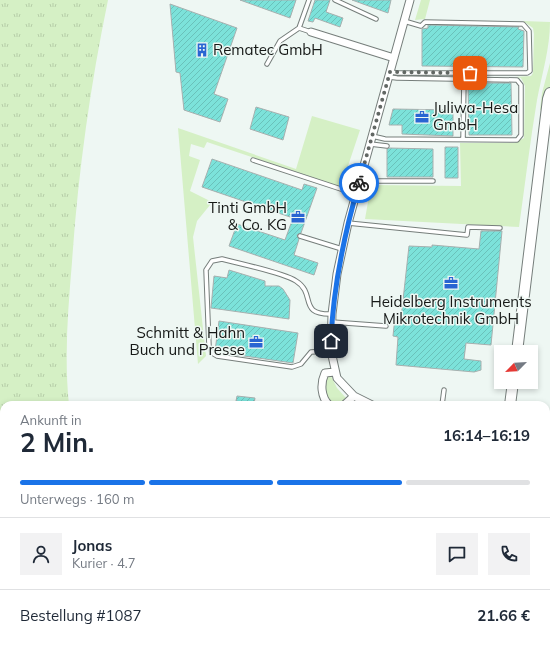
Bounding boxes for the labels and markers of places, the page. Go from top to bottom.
place label: Rematec GmbH [213,40,323,59]
building icon: Rematec GmbH [194,42,210,58]
pin [453,56,487,90]
place label: Juliwa-Hesa GmbH [433,98,518,134]
office icon: Juliwa-Hesa GmbH [414,109,430,125]
place label: Tinti GmbH & Co. KG [208,198,287,234]
office icon: Tinti GmbH & Co. KG [290,209,306,225]
office icon: Heidelberg Instruments Mikrotechnik GmbH [443,275,459,291]
place label: Heidelberg Instruments Mikrotechnik GmbH [370,292,532,328]
place label: Schmitt & Hahn Buch und Presse [129,323,245,359]
pin [314,324,348,358]
office icon: Schmitt & Hahn Buch und Presse [248,334,264,350]

